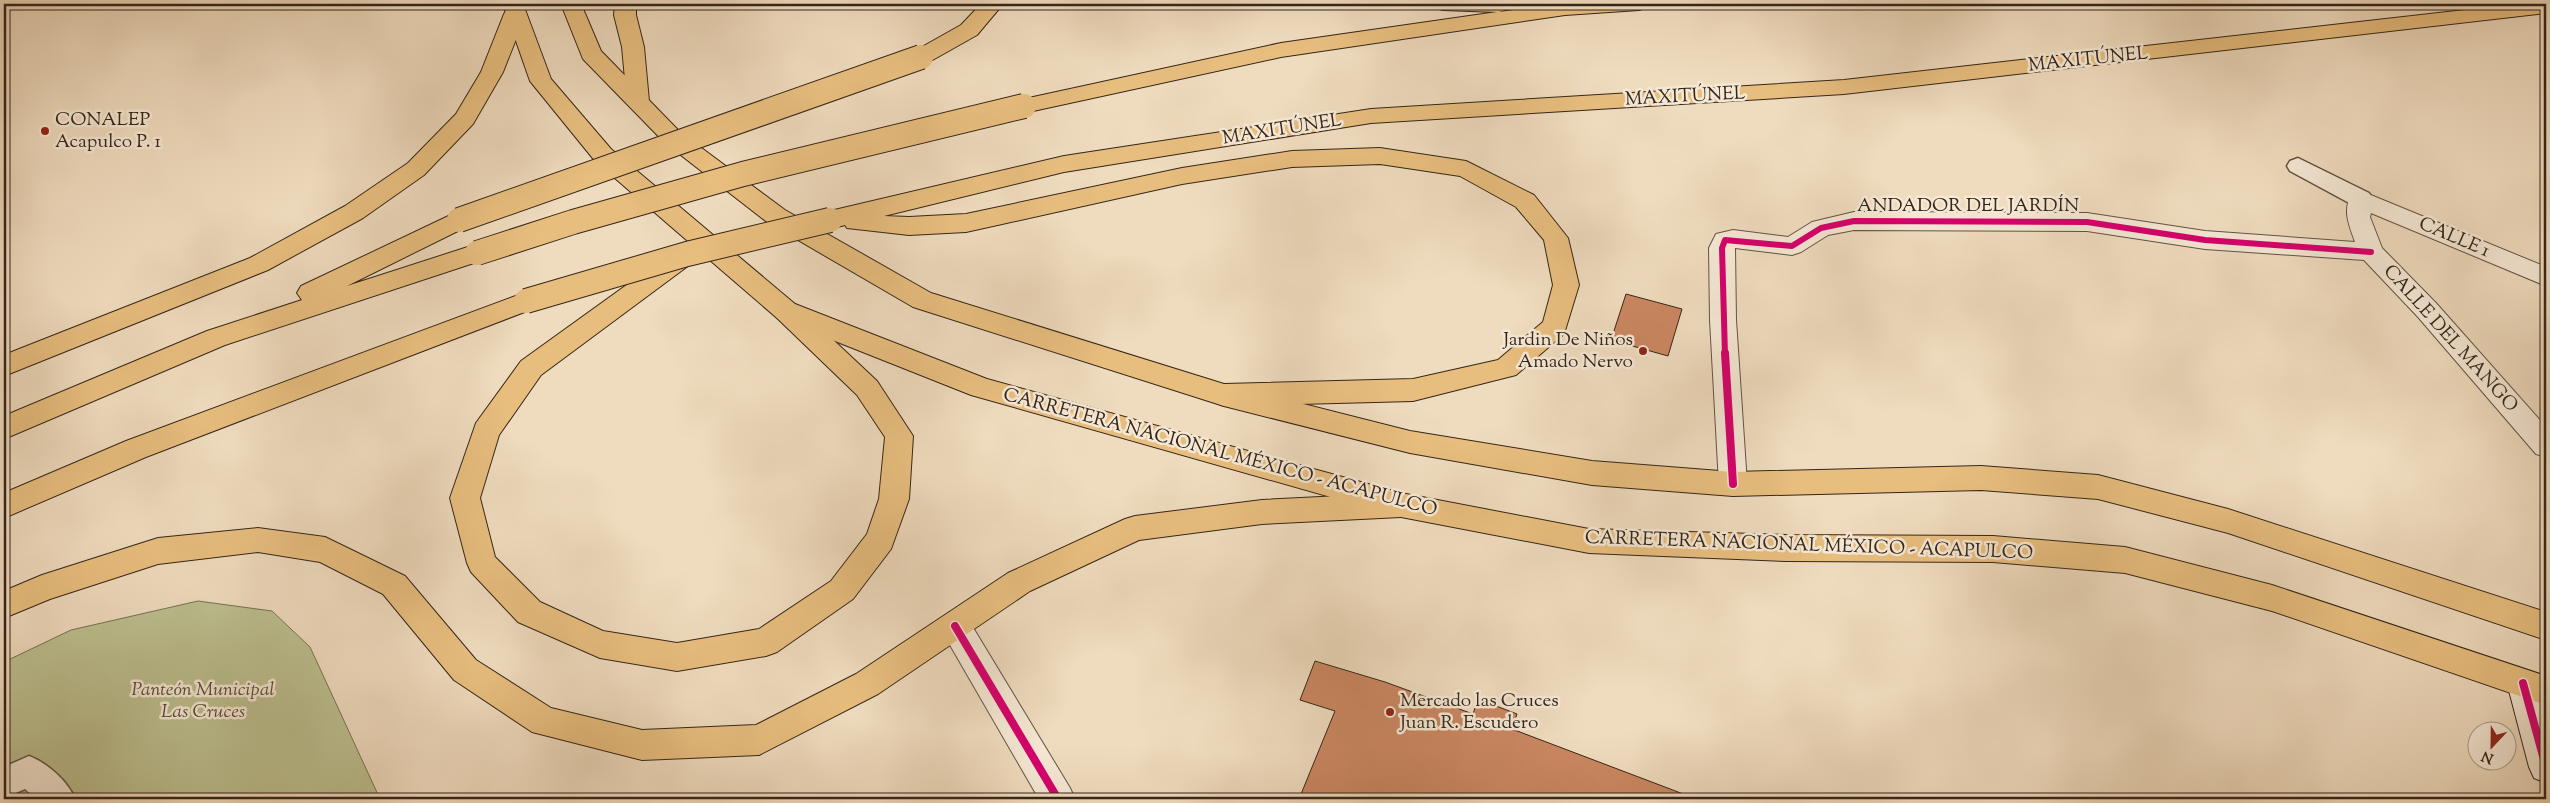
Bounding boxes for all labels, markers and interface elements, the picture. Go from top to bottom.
street label: MAXITÚNEL [2027,40,2150,80]
street label: MAXITÚNEL [1624,80,1746,114]
place label: CONALEP Acapulco P. 1 [55,107,162,156]
street label: MAXITÚNEL [1220,107,1344,153]
marker: CONALEP Acapulco P. 1 [39,125,51,137]
street label: ANDADOR DEL JARDÍN [1857,193,2079,220]
street label: CALLE 1 [2414,211,2494,265]
street label: CALLE DEL MANGO [2376,259,2524,419]
place label: Jardin De Niños Amado Nervo [1502,327,1633,376]
marker: Jardin De Niños Amado Nervo [1637,345,1649,357]
street label: CARRETERA NACIONAL MÉXICO - ACAPULCO [1000,382,1440,524]
street label: CARRETERA NACIONAL MÉXICO - ACAPULCO [1584,525,2034,567]
park label: Panteón Municipal Las Cruces [132,677,274,726]
place label: Mercado las Cruces Juan R. Escudero [1399,688,1559,737]
marker: Mercado las Cruces Juan R. Escudero [1384,706,1396,718]
north arrow [2468,720,2518,770]
text: N [2479,745,2497,768]

